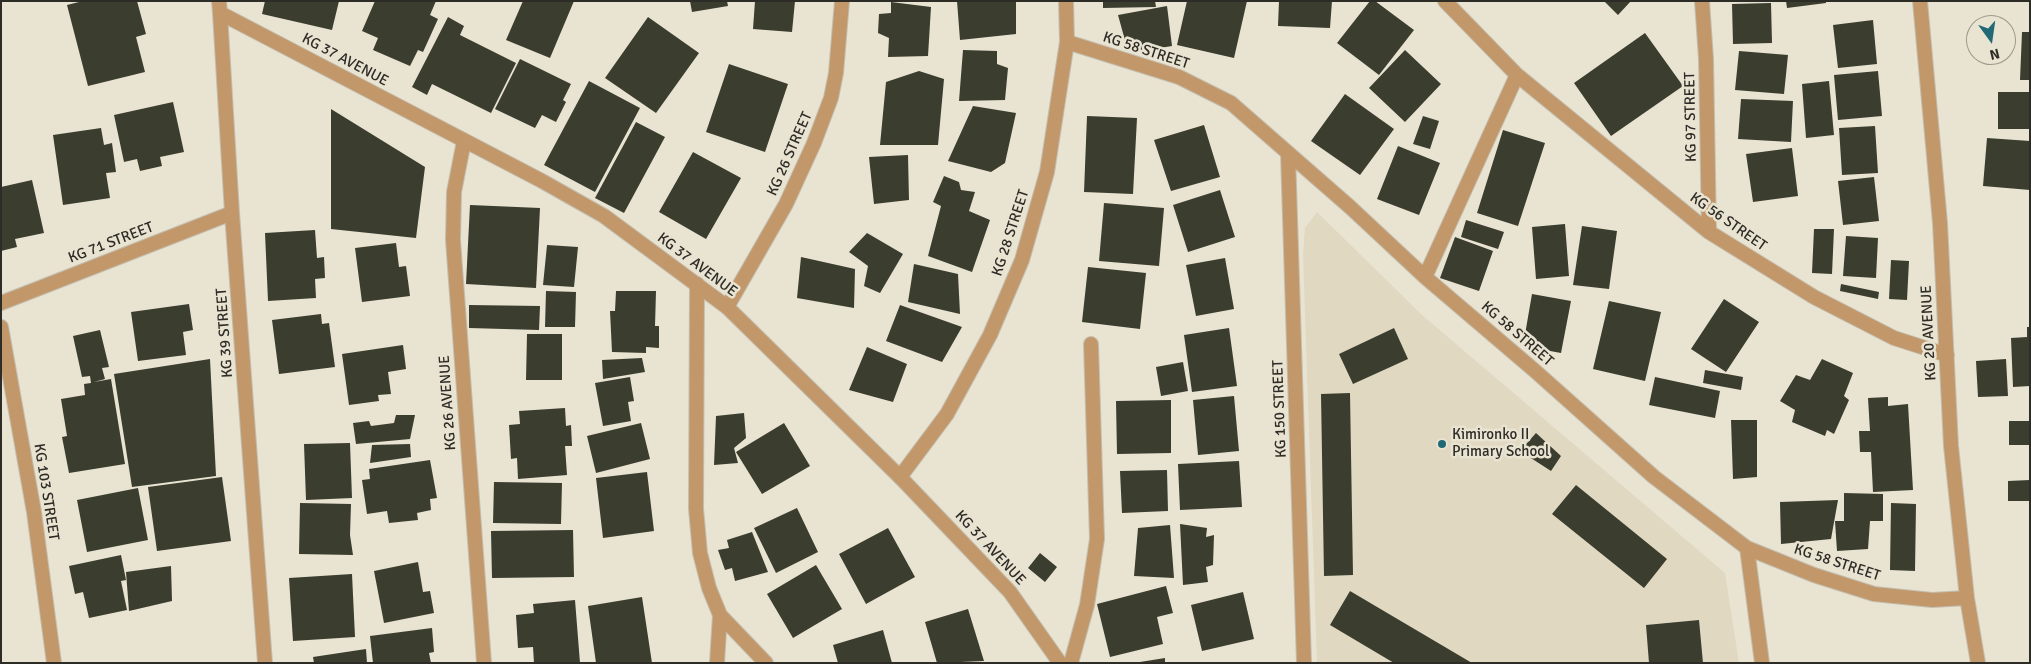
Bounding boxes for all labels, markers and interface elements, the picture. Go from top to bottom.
north arrow [1966,15,2016,65]
street label: KG 58 STREET [1100,29,1192,73]
street label: KG 37 AVENUE [299,30,391,90]
text: N [1988,45,2001,63]
street label: KG 97 STREET [1681,72,1701,162]
street label: KG 26 STREET [763,109,817,199]
street label: KG 28 STREET [989,187,1033,279]
street label: KG 56 STREET [1686,189,1770,255]
street label: KG 71 STREET [66,218,156,268]
street label: KG 37 AVENUE [653,229,741,301]
street label: KG 20 AVENUE [1918,285,1940,381]
street label: KG 39 STREET [213,288,237,378]
street label: KG 58 STREET [1477,298,1557,370]
street label: KG 26 AVENUE [436,355,460,451]
street label: KG 150 STREET [1269,360,1291,458]
place label: Kimironko II Primary School [1452,426,1549,461]
marker: Kimironko II Primary School [1436,438,1448,450]
street label: KG 103 STREET [29,442,63,542]
street label: KG 37 AVENUE [951,507,1029,589]
street label: KG 58 STREET [1791,541,1883,585]

